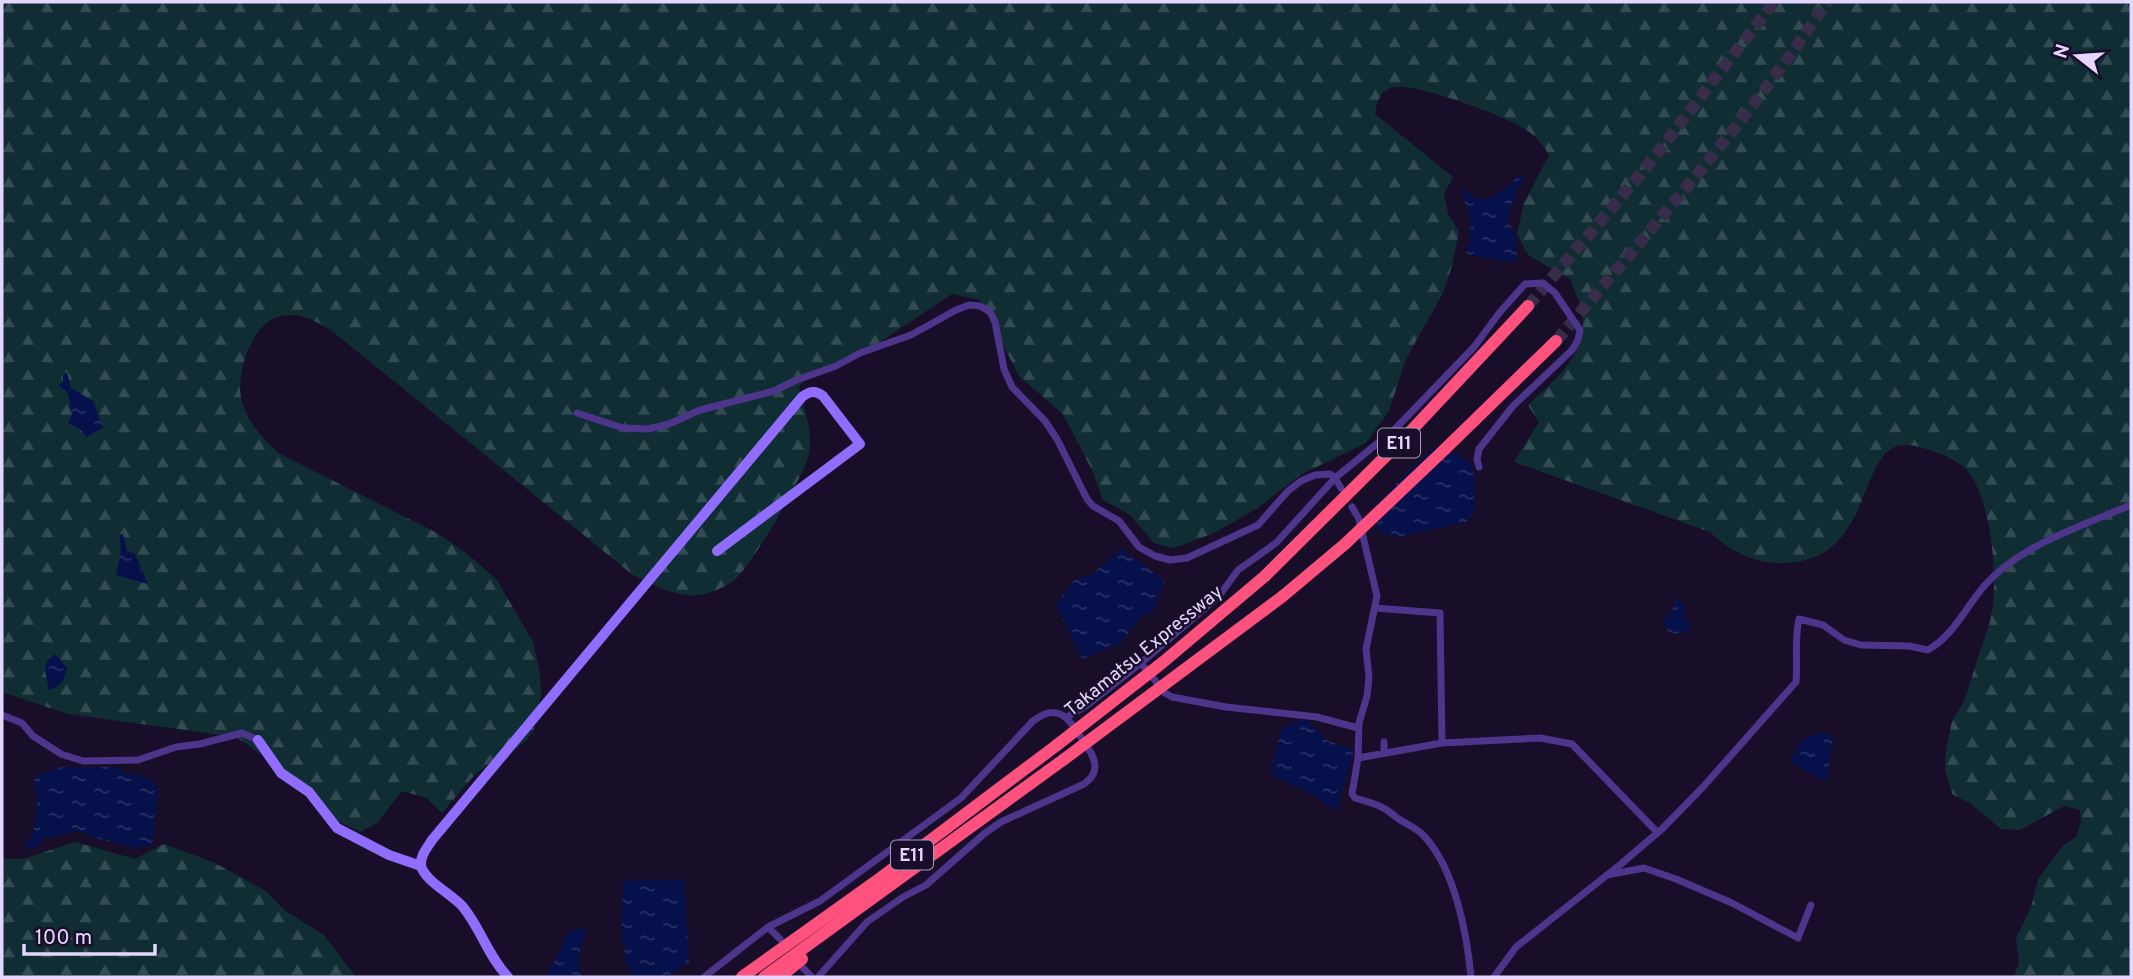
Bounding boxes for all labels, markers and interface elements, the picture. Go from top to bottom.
north arrow [2042,21,2112,91]
text: N [2049,42,2076,62]
road number: E11 [1378,428,1420,458]
street label: Takamatsu Expressway [1060,580,1228,723]
road number: E11 [891,840,933,870]
scale bar [24,912,156,956]
text: 100 m [35,925,92,952]

